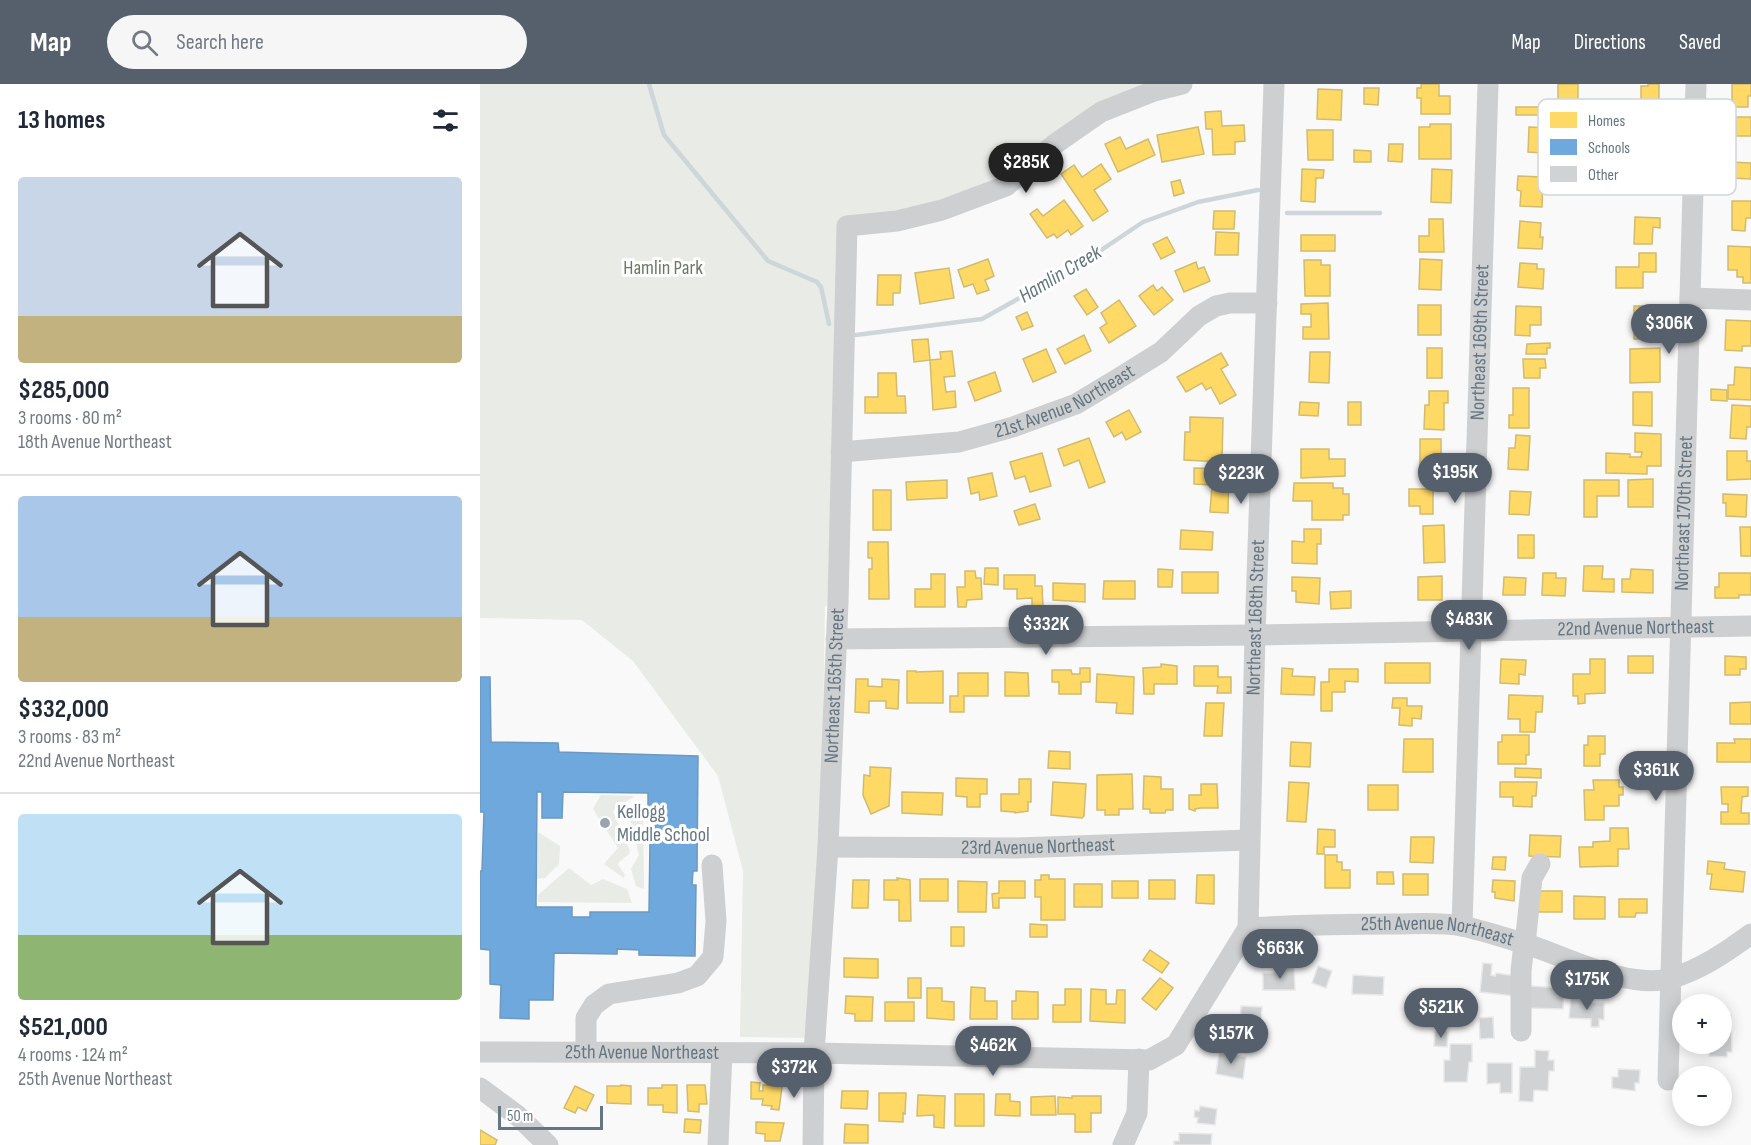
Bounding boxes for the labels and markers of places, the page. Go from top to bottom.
pin: $285K [984,143,1068,194]
pin: $306K [1627,304,1711,355]
pin: $195K [1413,453,1497,504]
pin: $223K [1199,454,1283,505]
pin: $483K [1427,600,1511,651]
pin: $332K [1004,605,1088,656]
pin: $361K [1614,751,1698,802]
place label: Kellogg Middle School [617,800,710,847]
marker: Kellogg Middle School [598,816,612,830]
pin: $663K [1238,929,1322,980]
pin: $175K [1545,960,1629,1011]
pin: $521K [1399,988,1483,1039]
pin: $157K [1189,1014,1273,1065]
pin: $462K [951,1026,1035,1077]
pin: $372K [752,1048,836,1099]

